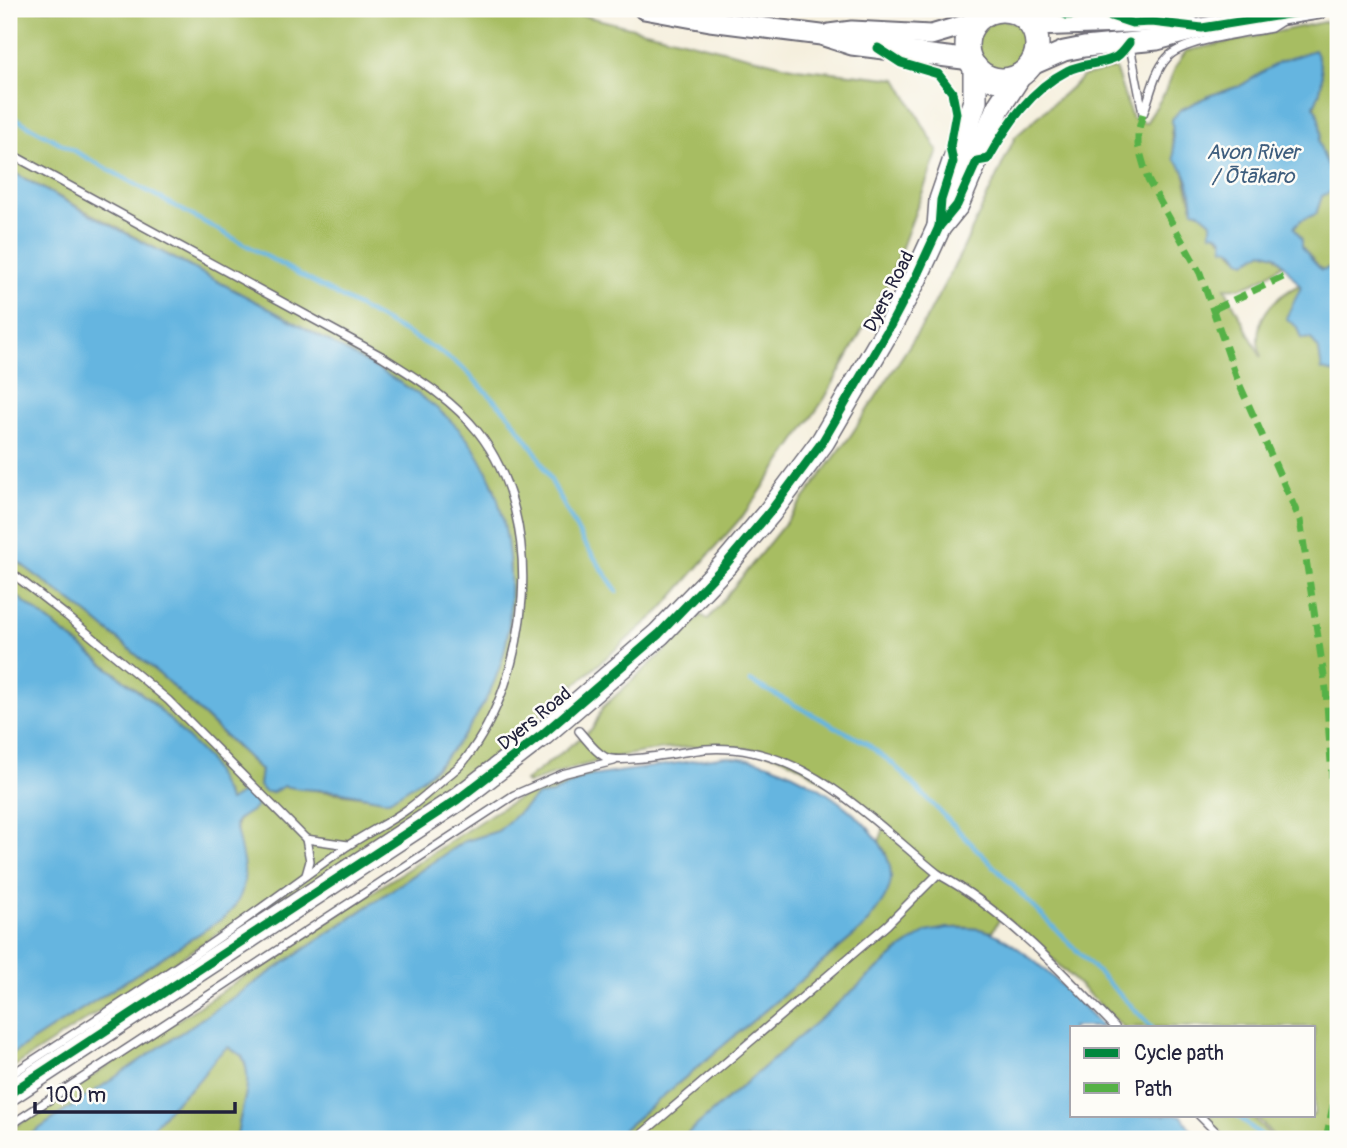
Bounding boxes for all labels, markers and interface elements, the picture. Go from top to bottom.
water label: Avon River / Ōtākaro [1206,139,1302,190]
street label: Dyers Road [858,247,920,336]
street label: Dyers Road [493,682,576,756]
legend [1070,1026,1316,1116]
text: Cycle path [1134,1040,1224,1067]
scale bar [35,1071,234,1115]
text: Path [1134,1076,1172,1103]
text: 100 m [46,1082,106,1109]

